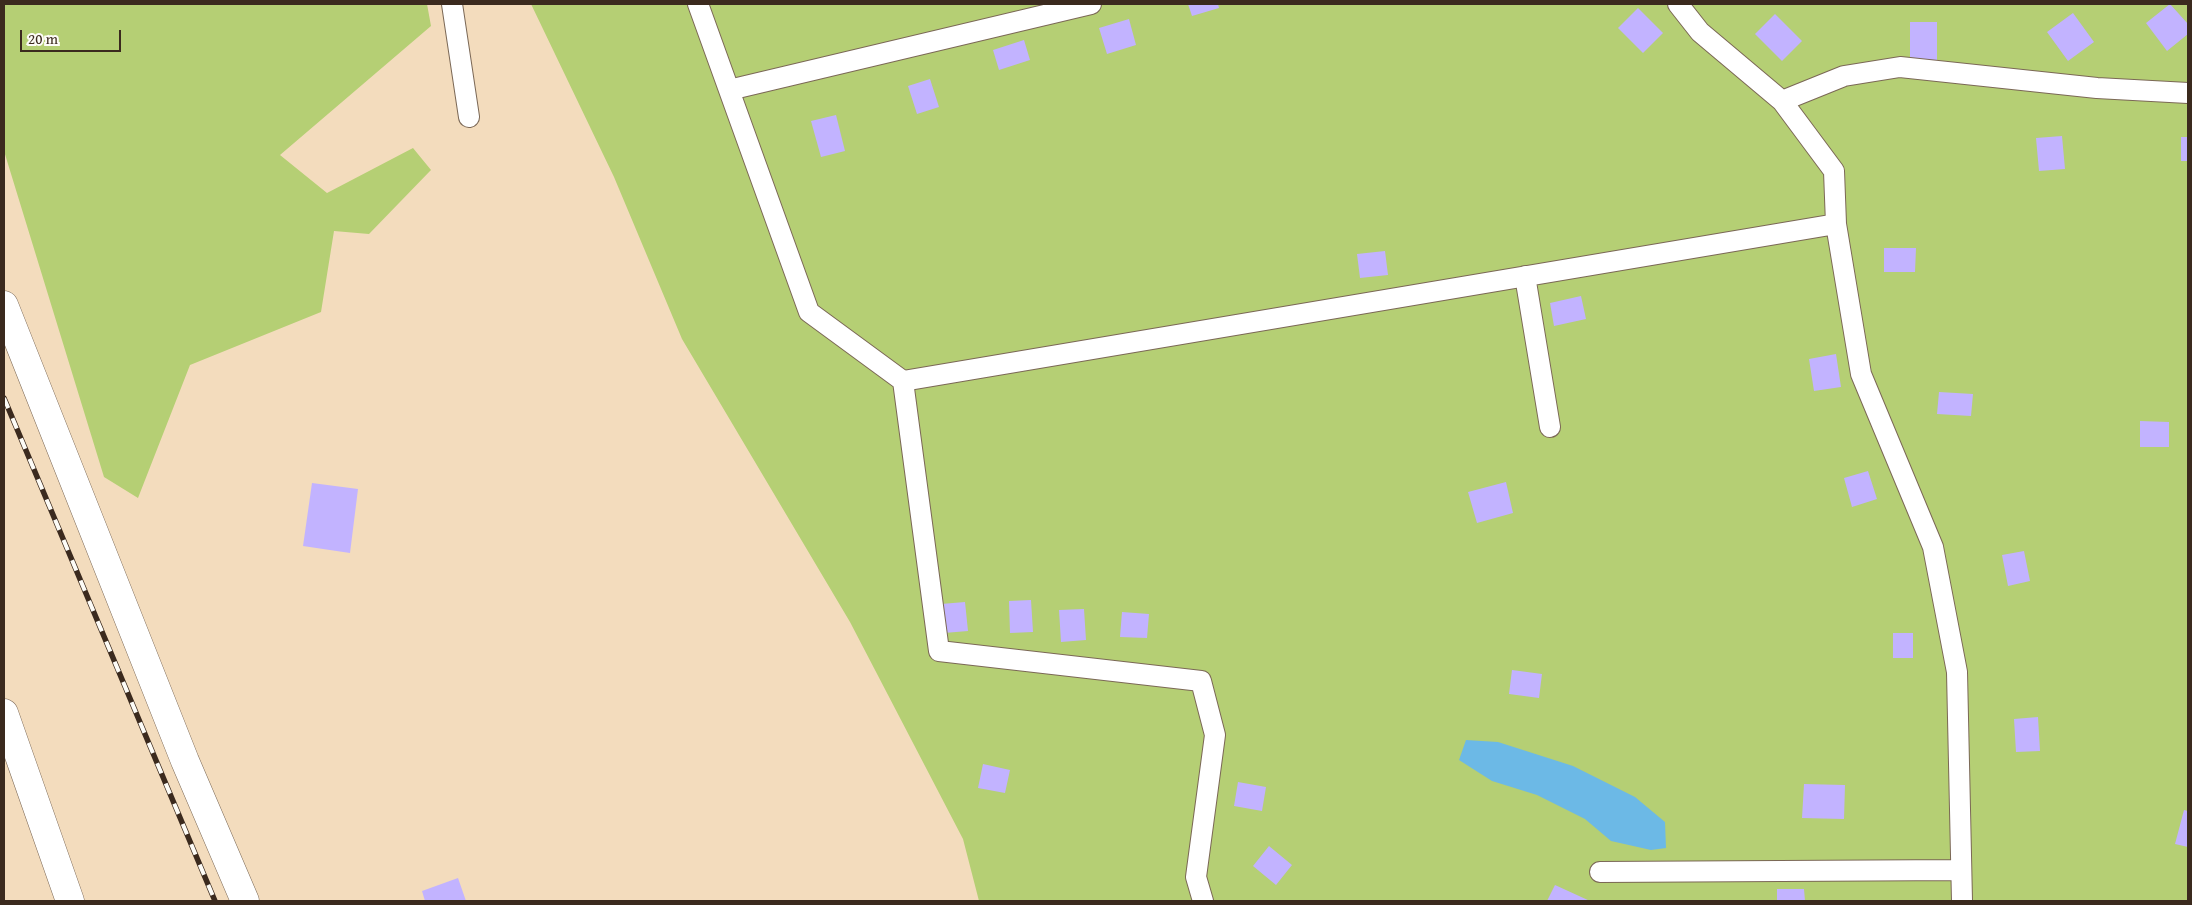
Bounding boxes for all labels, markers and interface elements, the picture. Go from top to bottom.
scale bar [22,20,124,52]
text: 20 m [28,28,58,49]

